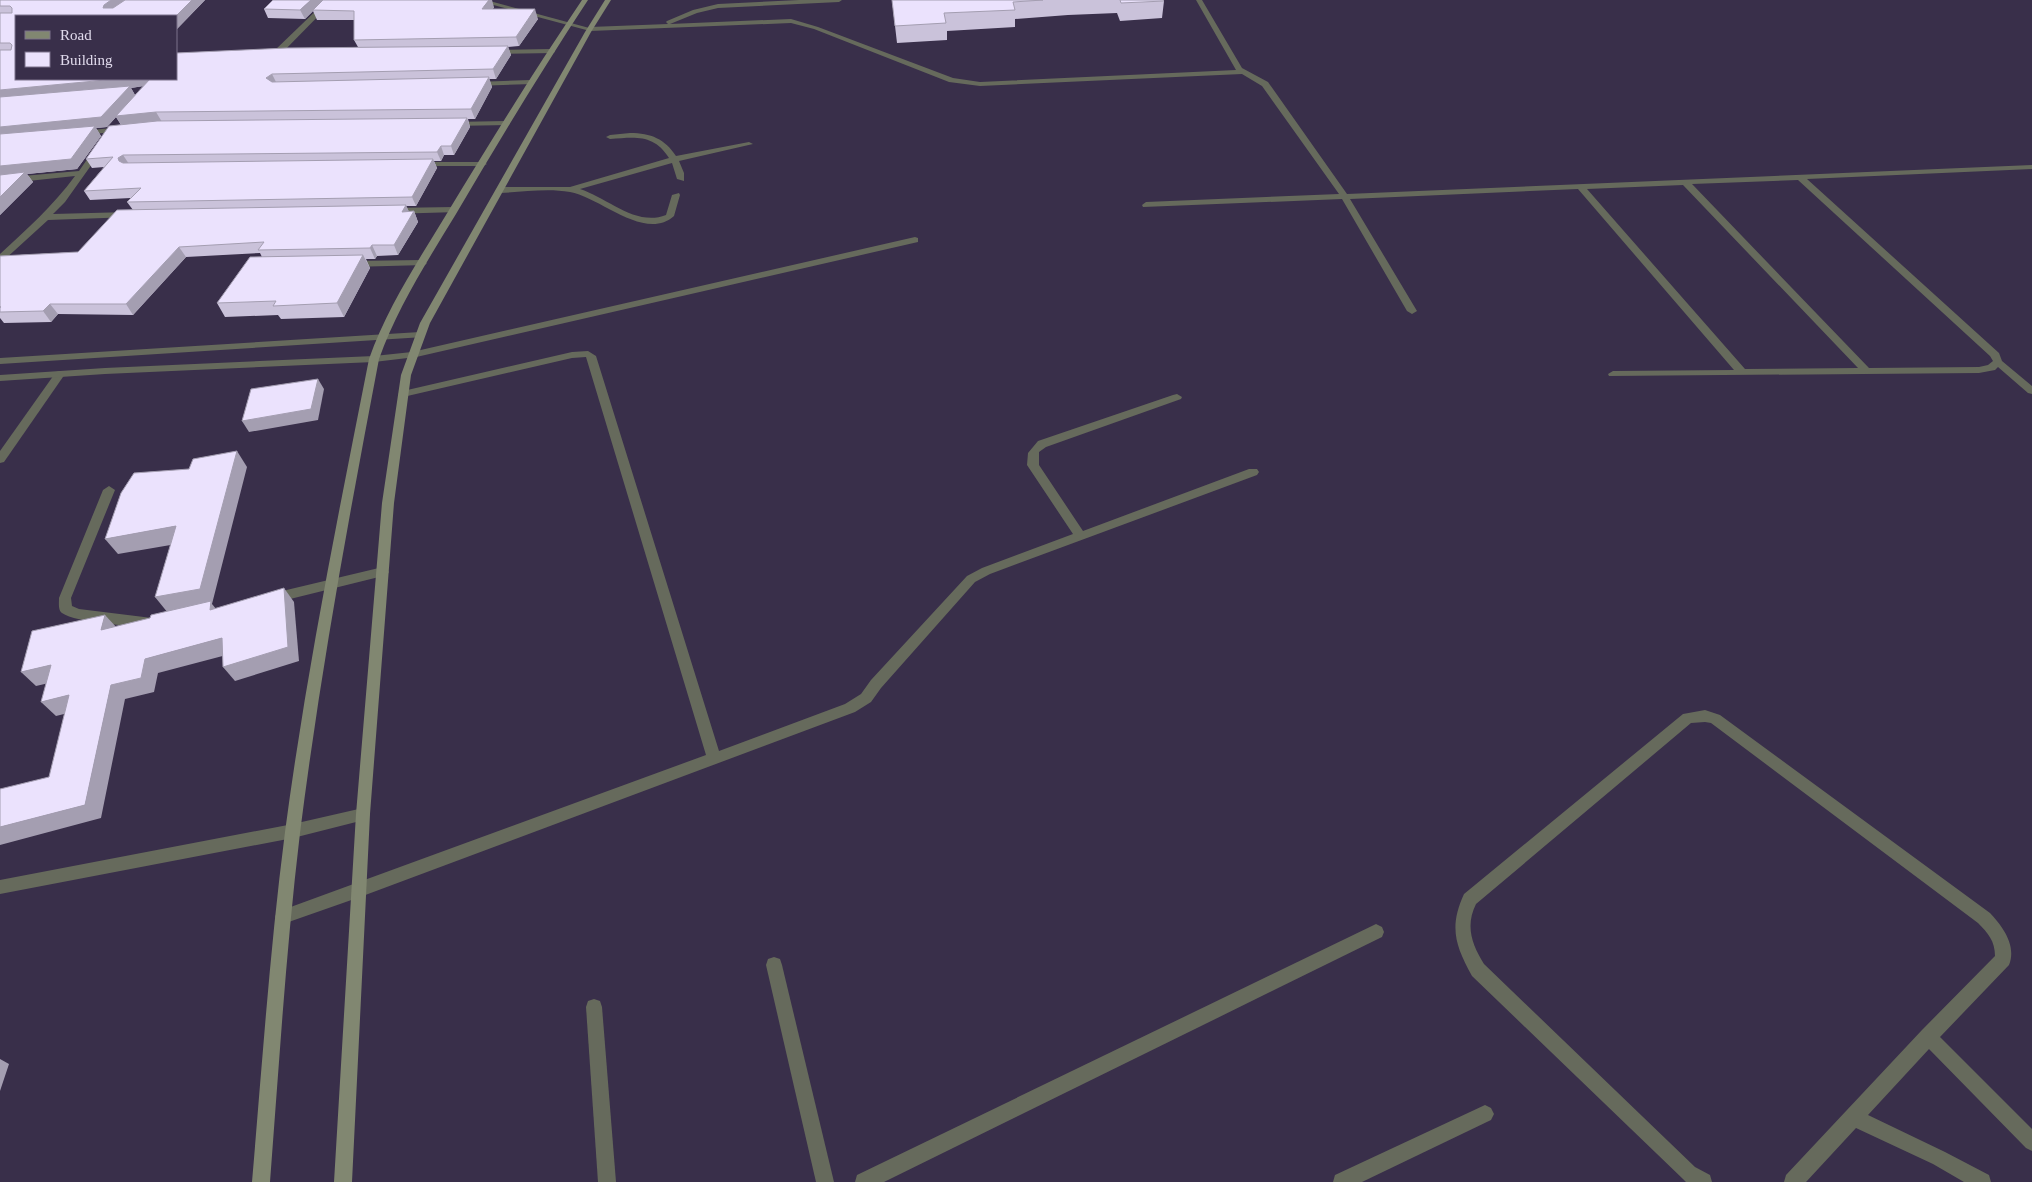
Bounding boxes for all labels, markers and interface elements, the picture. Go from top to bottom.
legend [15,15,178,80]
text: Road [60,27,92,43]
text: Building [60,52,113,68]

